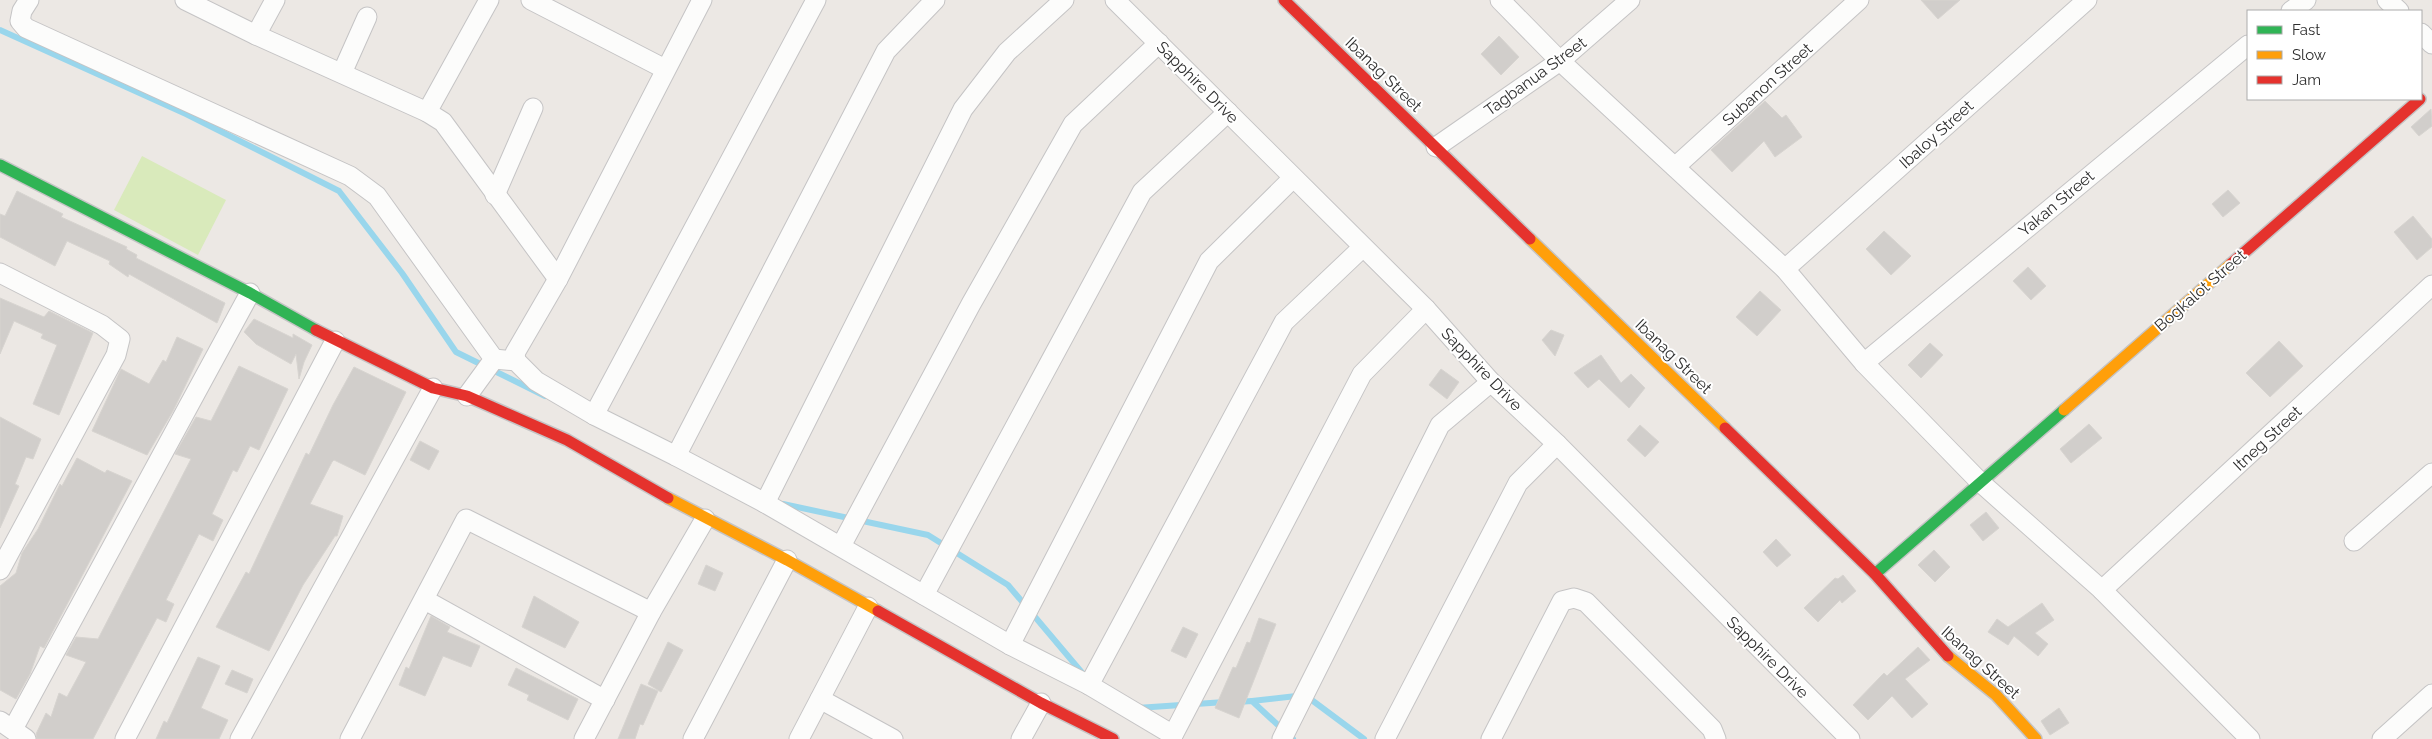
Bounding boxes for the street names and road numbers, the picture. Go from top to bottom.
street label: Ibanag Street [1341,33,1426,116]
street label: Tagbanua Street [1481,33,1590,120]
street label: Sapphire Drive [1153,37,1243,127]
street label: Subanon Street [1718,39,1817,130]
street label: Ibaloy Street [1895,96,1978,172]
street label: Yakan Street [2015,166,2098,240]
street label: Bogkalot Street [2151,245,2250,335]
street label: Ibanag Street [1631,315,1716,398]
street label: Sapphire Drive [1437,324,1526,415]
street label: Itneg Street [2229,402,2306,475]
street label: Sapphire Drive [1723,612,1813,702]
street label: Ibanag Street [1938,622,2024,703]

